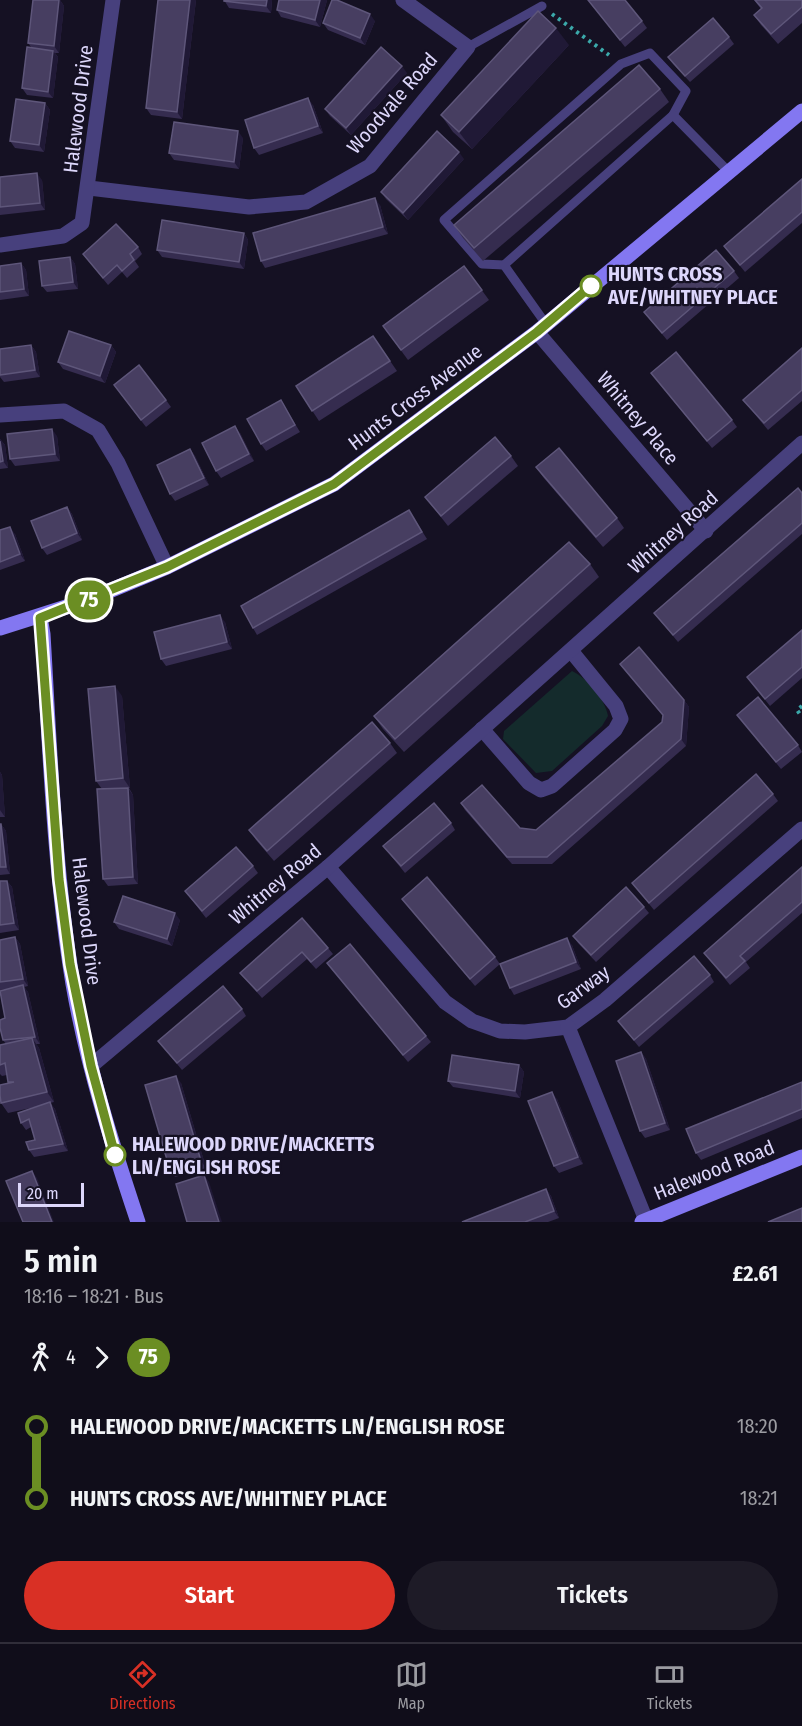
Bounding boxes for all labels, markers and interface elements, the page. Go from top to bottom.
street label: Halewood Drive [58,44,98,174]
street label: Woodvale Road [342,48,442,158]
place label: HUNTS CROSS AVE/WHITNEY PLACE [607,262,778,309]
marker: HUNTS CROSS AVE/WHITNEY PLACE [580,275,602,297]
street label: Hunts Cross Avenue [343,339,487,455]
street label: Whitney Place [592,366,684,470]
street label: Whitney Road [623,485,723,579]
line badge: 75 [62,580,116,620]
text: 75 [79,587,99,613]
street label: Whitney Road [224,839,326,929]
street label: Halewood Drive [67,856,107,986]
street label: Garway [552,960,614,1014]
place label: HALEWOOD DRIVE/MACKETTS LN/ENGLISH ROSE [132,1132,374,1179]
street label: Halewood Road [650,1135,778,1205]
marker: HALEWOOD DRIVE/MACKETTS LN/ENGLISH ROSE [104,1144,126,1166]
scale bar [18,1180,84,1208]
text: 20 m [27,1184,58,1203]
text: 5 min [24,1241,98,1281]
text: £2.61 [733,1260,778,1287]
text: 18:16 – 18:21 · Bus [24,1284,164,1308]
icon: walk [24,1341,57,1374]
icon: forward [85,1341,118,1374]
text: 75 [139,1344,158,1370]
text: 4 [66,1345,76,1369]
text: HALEWOOD DRIVE/MACKETTS LN/ENGLISH ROSE [70,1413,505,1440]
text: 18:20 [737,1414,778,1438]
text: HUNTS CROSS AVE/WHITNEY PLACE [70,1485,387,1512]
text: 18:21 [740,1486,778,1510]
button: Start [24,1561,395,1630]
button: Tickets [407,1561,778,1630]
tab: Directions [110,1658,176,1713]
tab: Map [395,1658,428,1713]
tab: Tickets [647,1658,692,1713]

